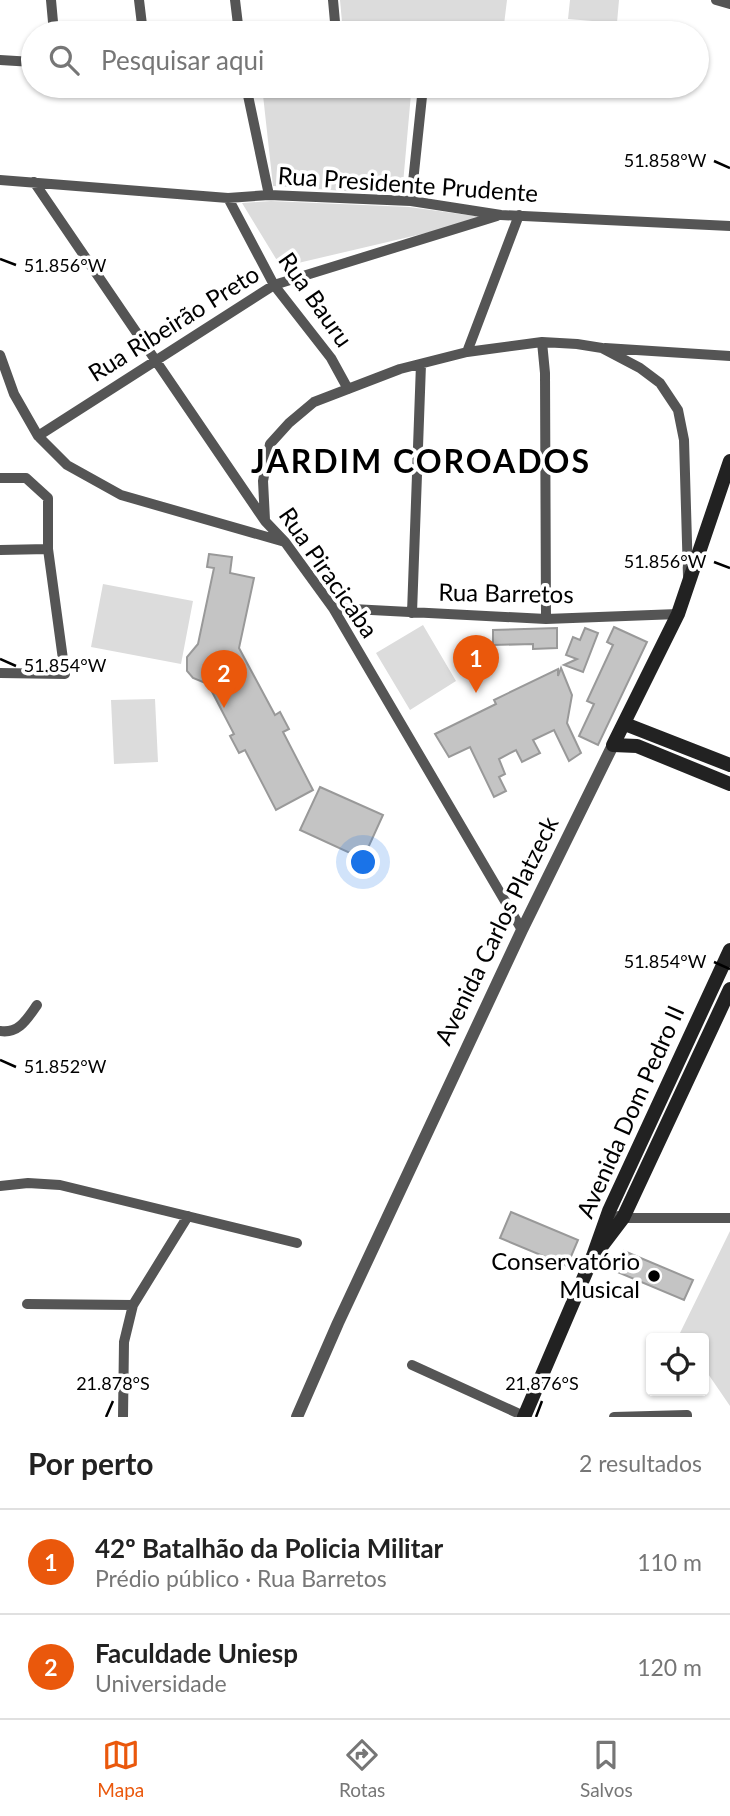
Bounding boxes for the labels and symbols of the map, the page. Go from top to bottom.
text: 51.858°W [624,149,707,171]
street label: Rua Presidente Prudente [277,160,539,207]
street label: Rua Bauru [273,246,359,352]
text: 51.856°W [24,254,107,276]
street label: Rua Ribeirão Preto [82,259,264,387]
district label: JARDIM COROADOS [251,441,591,480]
street label: Rua Piracicaba [274,501,385,643]
text: 51.856°W [624,550,707,572]
street label: Rua Barretos [438,577,574,608]
pin: 1 [453,635,499,693]
pin: 2 [201,650,247,708]
text: 51.854°W [24,654,107,676]
street label: Avenida Carlos Platzeck [428,811,564,1049]
your location [346,845,380,879]
text: 51.854°W [624,950,707,972]
street label: Avenida Dom Pedro II [570,1001,690,1222]
text: 51.852°W [24,1055,107,1077]
place label: Conservatório Musical [491,1246,640,1303]
marker: Conservatório Musical [646,1268,662,1284]
text: 21.878°S [76,1372,150,1394]
text: 21.876°S [505,1372,579,1394]

